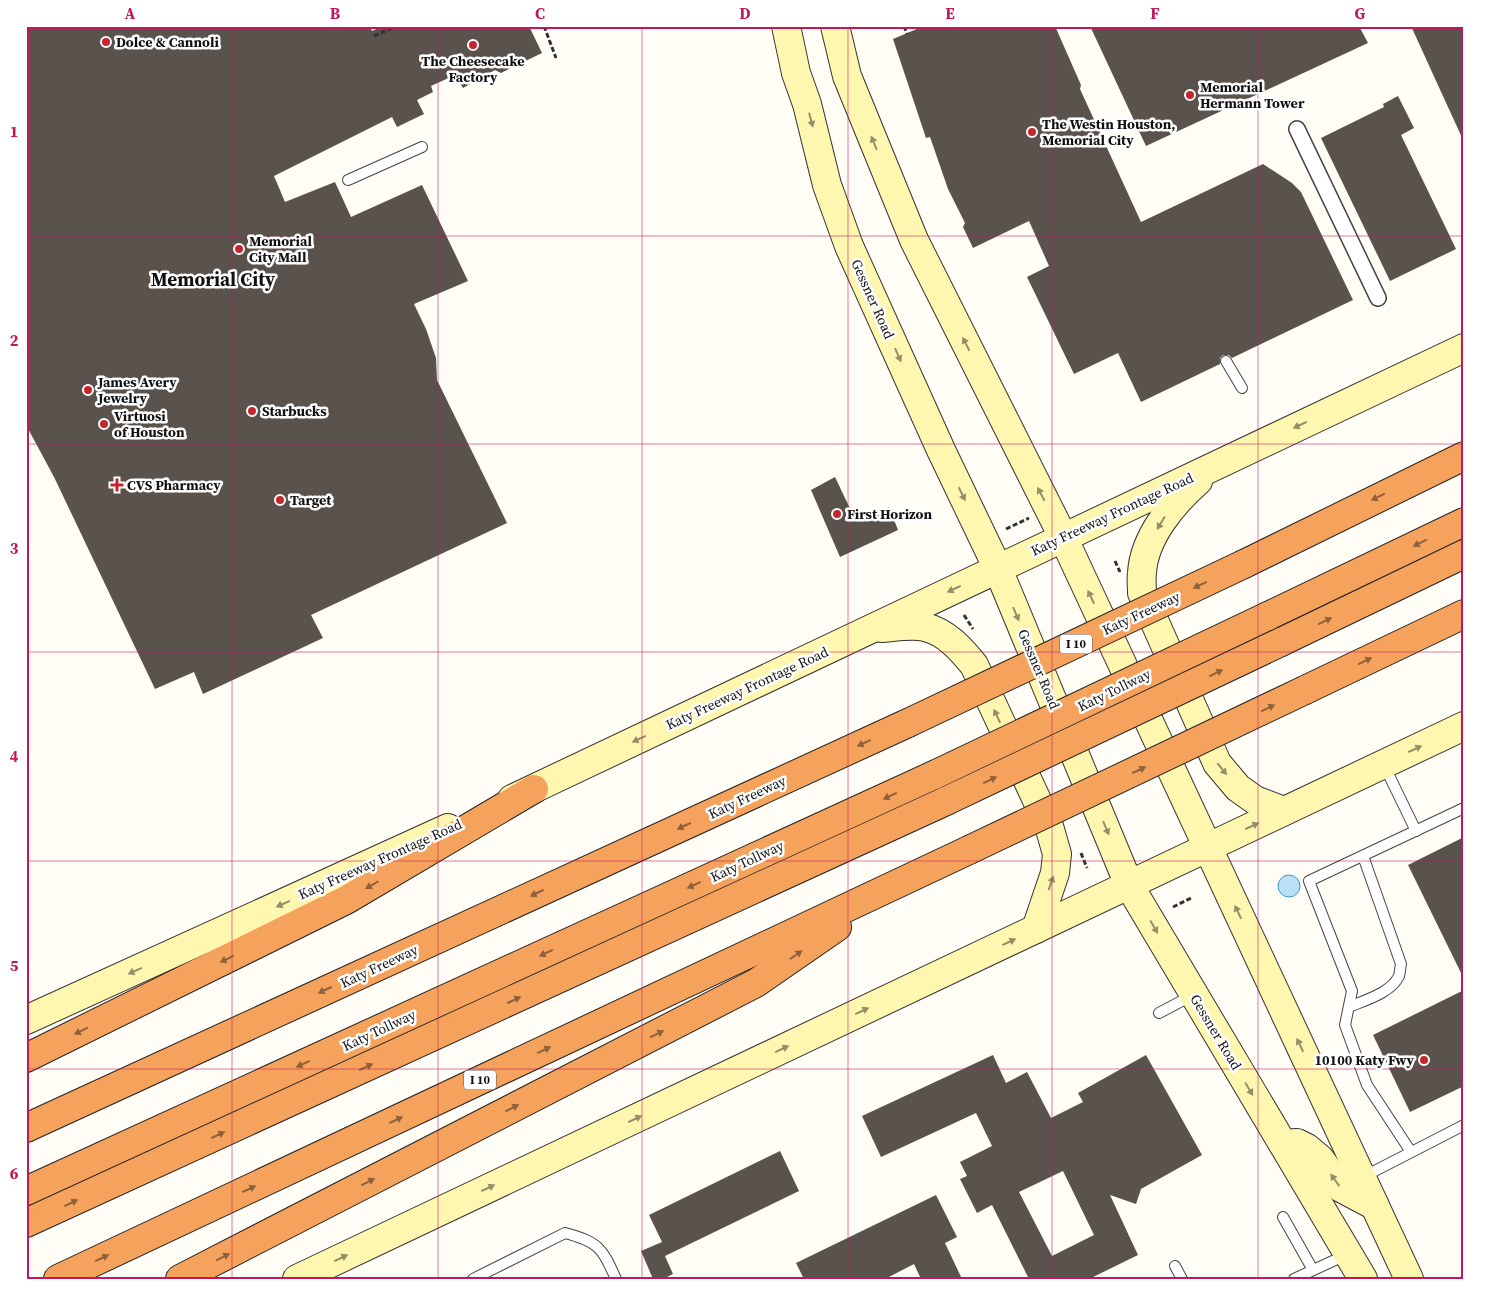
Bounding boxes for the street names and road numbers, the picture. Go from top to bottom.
street label: Gessner Road [847,256,900,342]
street label: Katy Freeway Frontage Road [1027,467,1197,561]
street label: Katy Freeway [1099,586,1184,640]
street label: Gessner Road [1013,626,1065,712]
road number: I 10 [1060,634,1092,654]
street label: Katy Freeway Frontage Road [662,641,832,735]
street label: Katy Tollway [1074,663,1155,716]
street label: Katy Freeway [705,770,790,824]
street label: Katy Freeway Frontage Road [295,814,465,904]
street label: Katy Tollway [707,835,788,887]
street label: Katy Freeway [337,939,422,993]
street label: Gessner Road [1185,990,1247,1074]
street label: Katy Tollway [339,1004,420,1056]
road number: I 10 [464,1070,496,1090]

